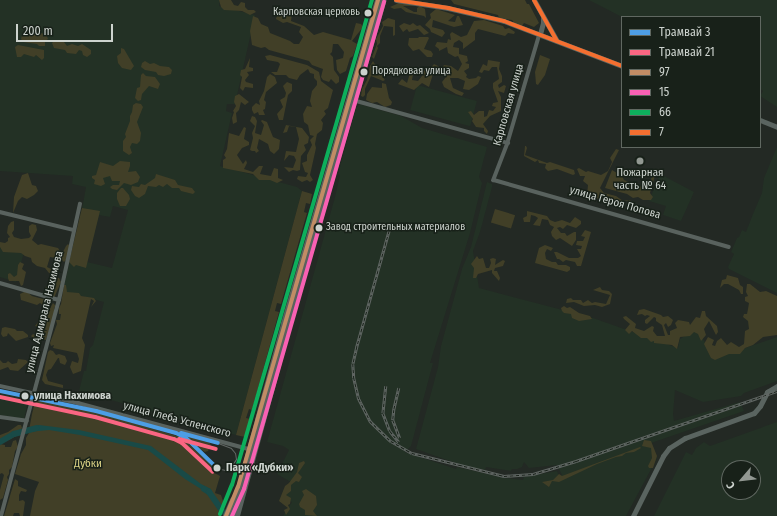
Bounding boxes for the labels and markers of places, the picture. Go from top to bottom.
place label: Карповская церковь [273,7,360,19]
marker: Карповская церковь [363,8,373,18]
place label: Порядковая улица [372,66,451,78]
marker: Порядковая улица [359,67,369,77]
marker: Пожарная часть № 64 [635,156,645,166]
place label: Пожарная часть № 64 [614,167,666,193]
place label: Завод строительных материалов [326,222,465,234]
marker: Завод строительных материалов [314,223,324,233]
marker: улица Нахимова [18,389,32,403]
place label: улица Нахимова [34,389,111,403]
marker: Парк «Дубки» [210,461,224,475]
place label: Парк «Дубки» [226,461,293,475]

